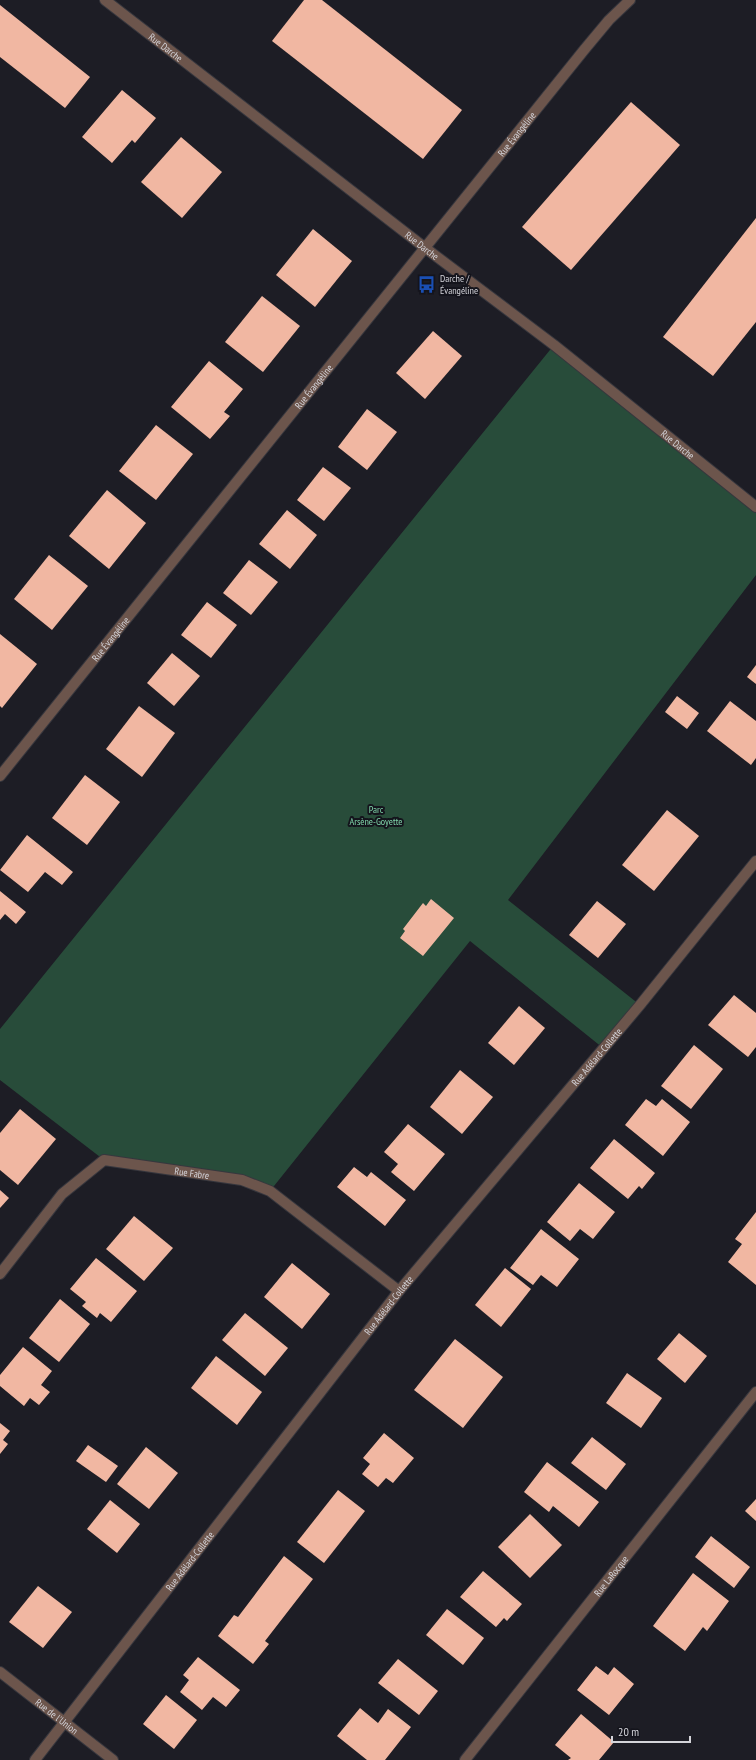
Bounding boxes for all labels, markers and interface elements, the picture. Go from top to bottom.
street label: Rue Darche [146,30,185,64]
street label: Rue Évangéline [495,109,538,159]
street label: Rue Darche [402,228,442,263]
place label: Darche / Évangéline [440,272,478,297]
bus stop icon: Darche / Évangéline [417,274,437,294]
street label: Rue Évangéline [292,361,335,411]
street label: Rue Darche [658,427,697,462]
street label: Rue Évangéline [88,614,132,664]
park label: Parc Arsène-Goyette [350,803,403,828]
street label: Rue Adélard-Collette [568,1025,624,1088]
street label: Rue Fabre [174,1164,210,1182]
street label: Rue Adélard-Collette [361,1273,416,1337]
street label: Rue Adélard-Collette [162,1529,217,1593]
street label: Rue LaRocque [591,1553,631,1599]
street label: Rue de l'Union [33,1696,81,1737]
scale bar [612,1718,690,1744]
text: 20 m [618,1724,639,1739]

